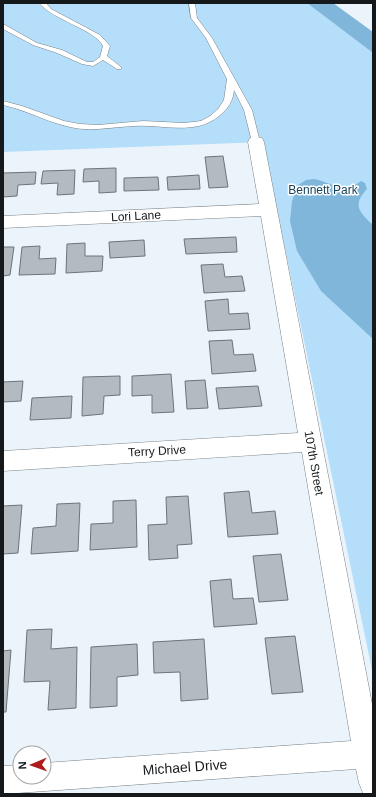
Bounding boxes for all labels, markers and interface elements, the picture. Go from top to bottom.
park label: Bennett Park [288,183,359,197]
street label: Lori Lane [111,208,162,224]
street label: 107th Street [301,430,327,497]
street label: Terry Drive [128,442,187,460]
north arrow [12,745,52,785]
street label: Michael Drive [142,756,228,778]
text: N [16,761,28,770]

